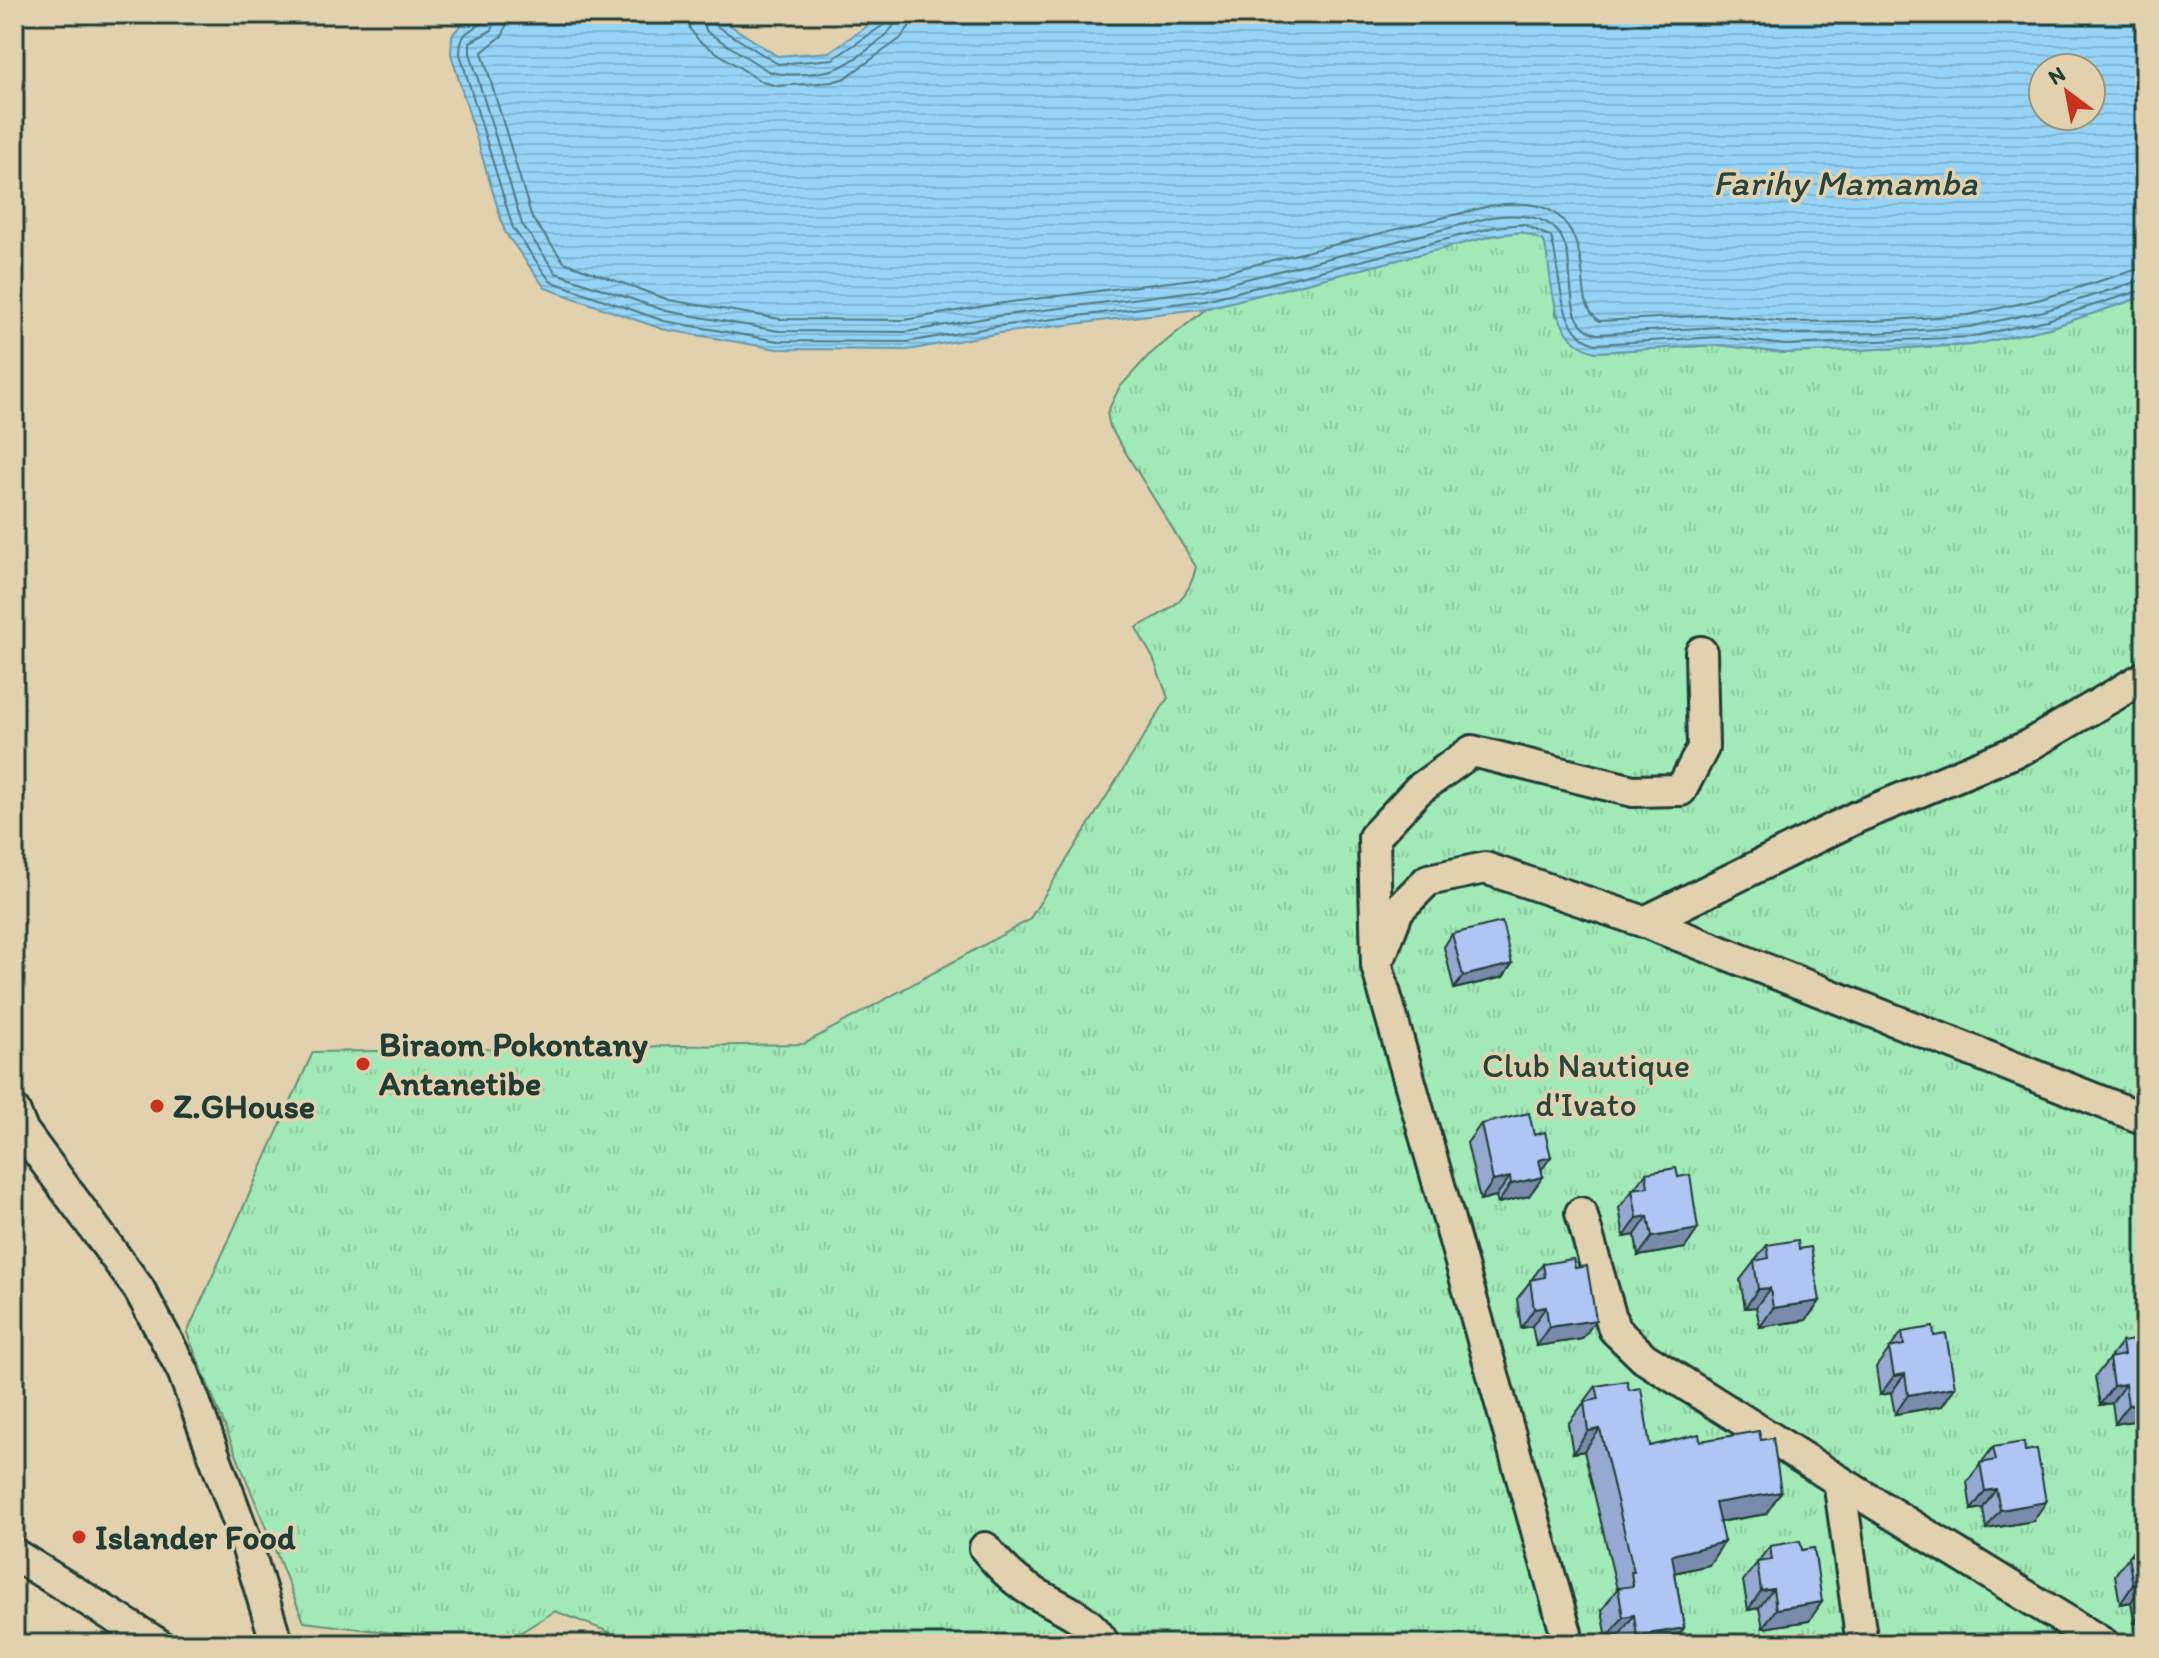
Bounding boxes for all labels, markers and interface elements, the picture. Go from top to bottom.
north arrow [2027,52,2107,132]
text: N [2043,60,2070,91]
water label: Farihy Mamamba [1713,161,1979,204]
place label: Biraom Pokontany Antanetibe [379,1024,649,1104]
park label: Club Nautique d'Ivato [1482,1045,1690,1125]
marker: Biraom Pokontany Antanetibe [354,1055,372,1073]
place label: Z.GHouse [173,1086,315,1127]
marker: Z.GHouse [148,1097,166,1115]
place label: Islander Food [95,1517,296,1558]
marker: Islander Food [70,1528,88,1546]

